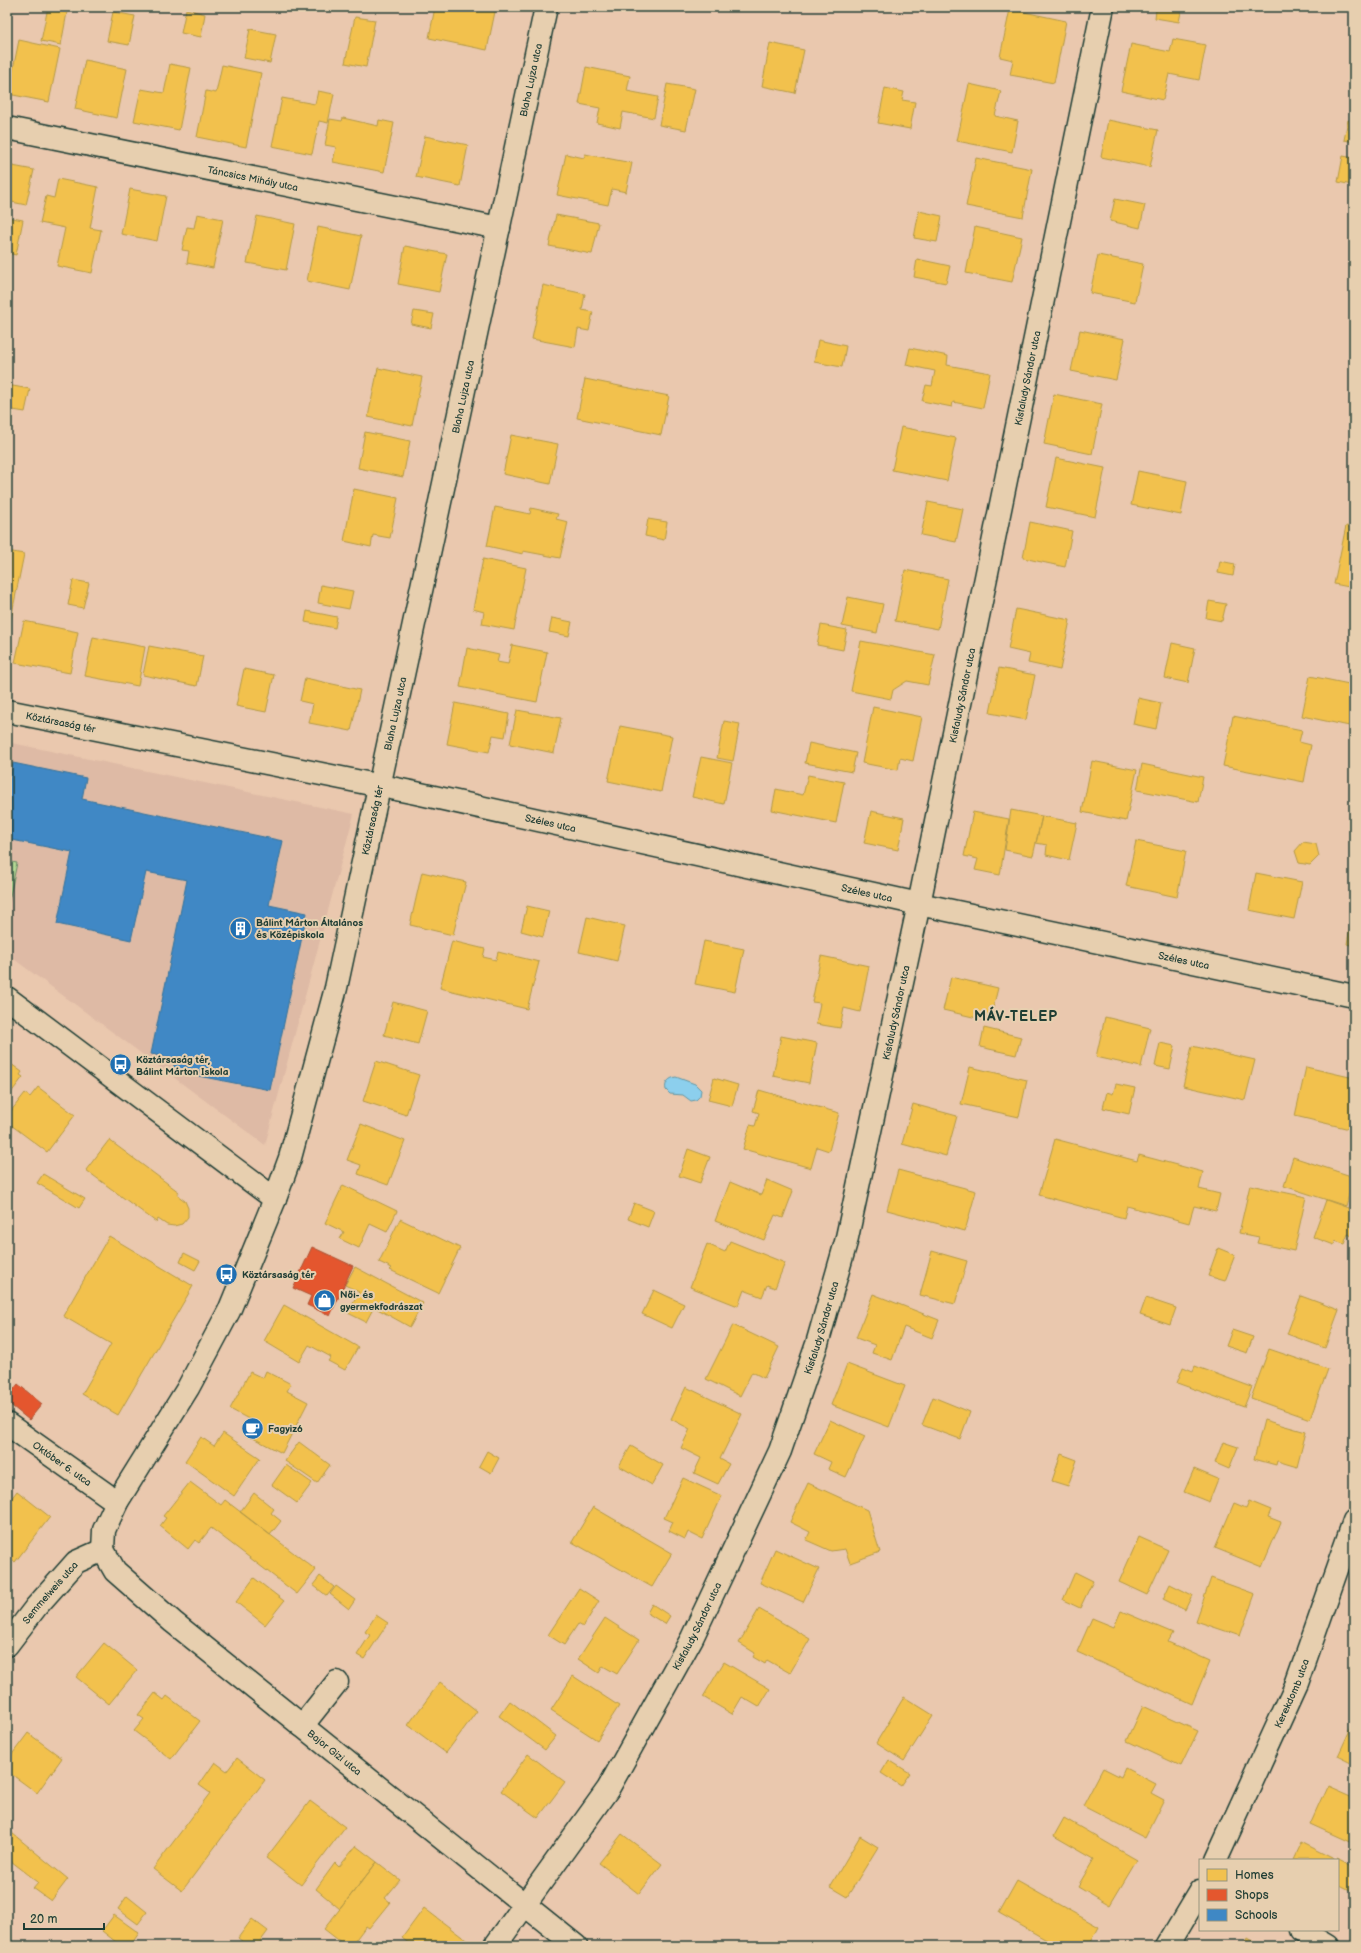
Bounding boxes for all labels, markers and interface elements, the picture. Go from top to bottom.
street label: Blaha Lujza utca [518,42,545,118]
street label: Táncsics Mihály utca [206,164,299,194]
street label: Kisfaludy Sándor utca [1012,329,1044,427]
street label: Blaha Lujza utca [450,359,477,435]
street label: Kisfaludy Sándor utca [947,647,978,744]
street label: Blaha Lujza utca [382,676,409,752]
street label: Köztársaság tér [25,710,97,736]
street label: Köztársaság tér [360,784,386,856]
street label: Széles utca [524,812,577,835]
street label: Széles utca [840,882,894,905]
building icon: Bálint Márton Általános és Középiskola [228,915,254,941]
place label: Bálint Márton Általános és Középiskola [256,916,363,941]
street label: Széles utca [1157,950,1211,972]
street label: Kisfaludy Sándor utca [880,964,913,1061]
district label: MÁV-TELEP [974,1006,1058,1025]
bus stop icon: Köztársaság tér, Bálint Márton Iskola [107,1052,133,1078]
place label: Köztársaság tér, Bálint Márton Iskola [136,1054,229,1078]
bus stop icon: Köztársaság tér [214,1261,240,1287]
place label: Köztársaság tér [242,1269,316,1281]
street label: Kisfaludy Sándor utca [802,1280,842,1376]
shop icon: Női- és gyermekfodrászat [311,1287,337,1313]
place label: Női- és gyermekfodrászat [340,1289,423,1313]
cafe icon: Fagyizó [240,1415,266,1441]
place label: Fagyizó [268,1423,303,1435]
street label: Október 6. utca [30,1439,94,1489]
street label: Semmelweis utca [20,1559,81,1626]
street label: Kisfaludy Sándor utca [670,1580,724,1672]
street label: Kerekdomb utca [1272,1657,1312,1730]
street label: Bajor Gizi utca [305,1728,364,1778]
legend [1199,1859,1339,1931]
text: Homes [1235,1868,1274,1883]
text: Shops [1235,1888,1269,1903]
scale bar [24,1905,104,1931]
text: Schools [1235,1908,1278,1923]
text: 20 m [30,1912,57,1927]

